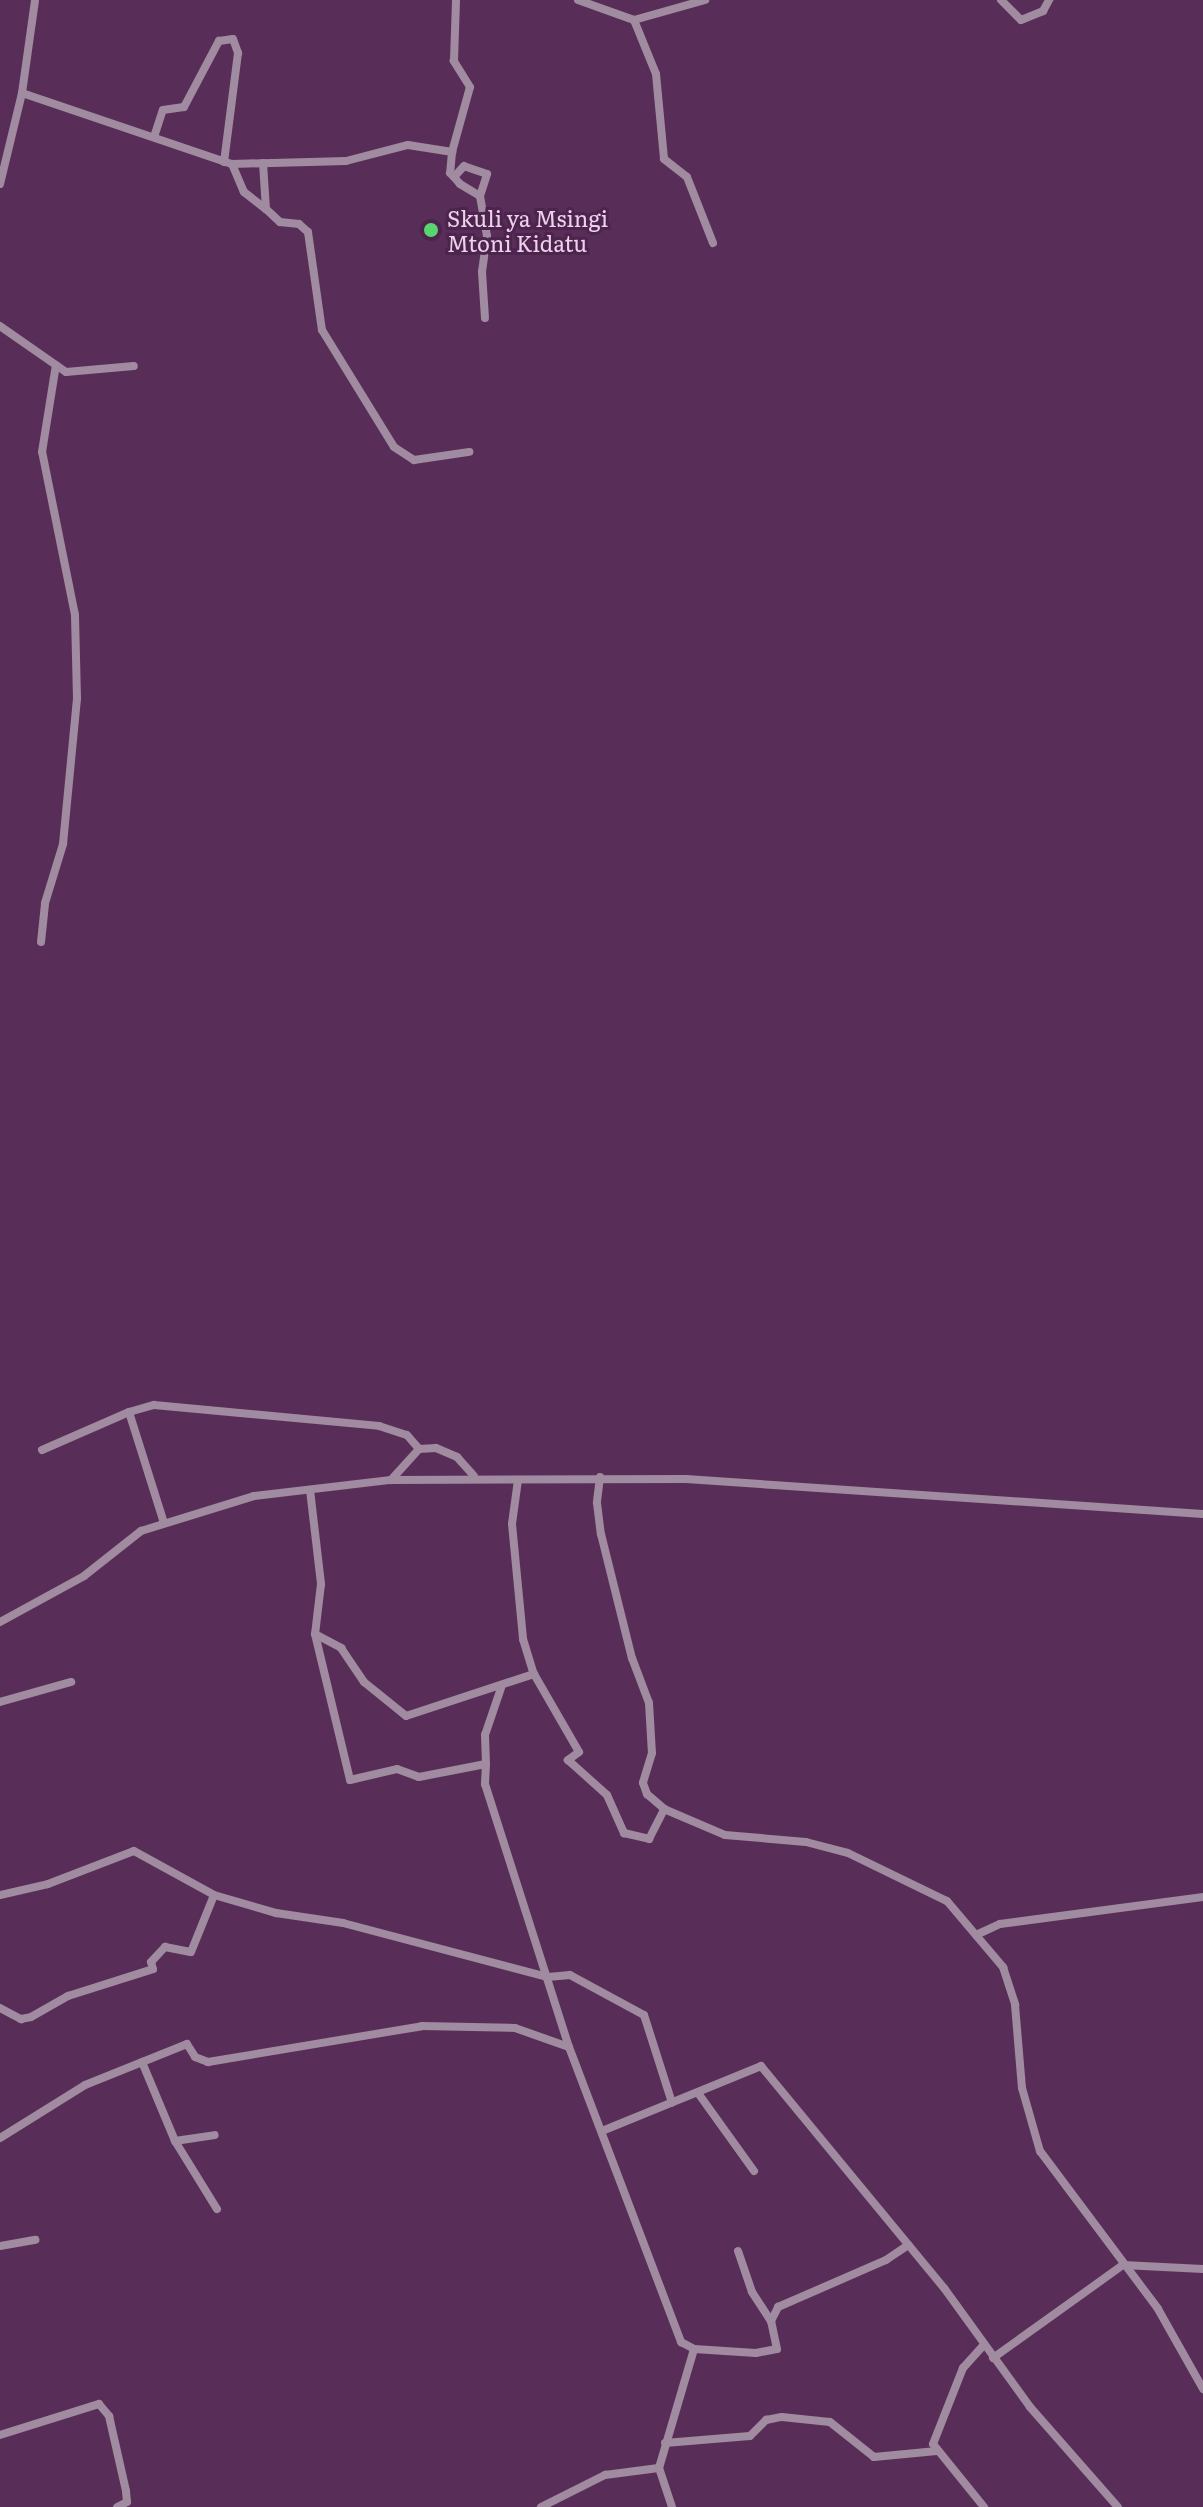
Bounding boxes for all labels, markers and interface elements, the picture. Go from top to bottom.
place label: Skuli ya Msingi Mtoni Kidatu [447,204,608,256]
marker: Skuli ya Msingi Mtoni Kidatu [422,221,440,239]

